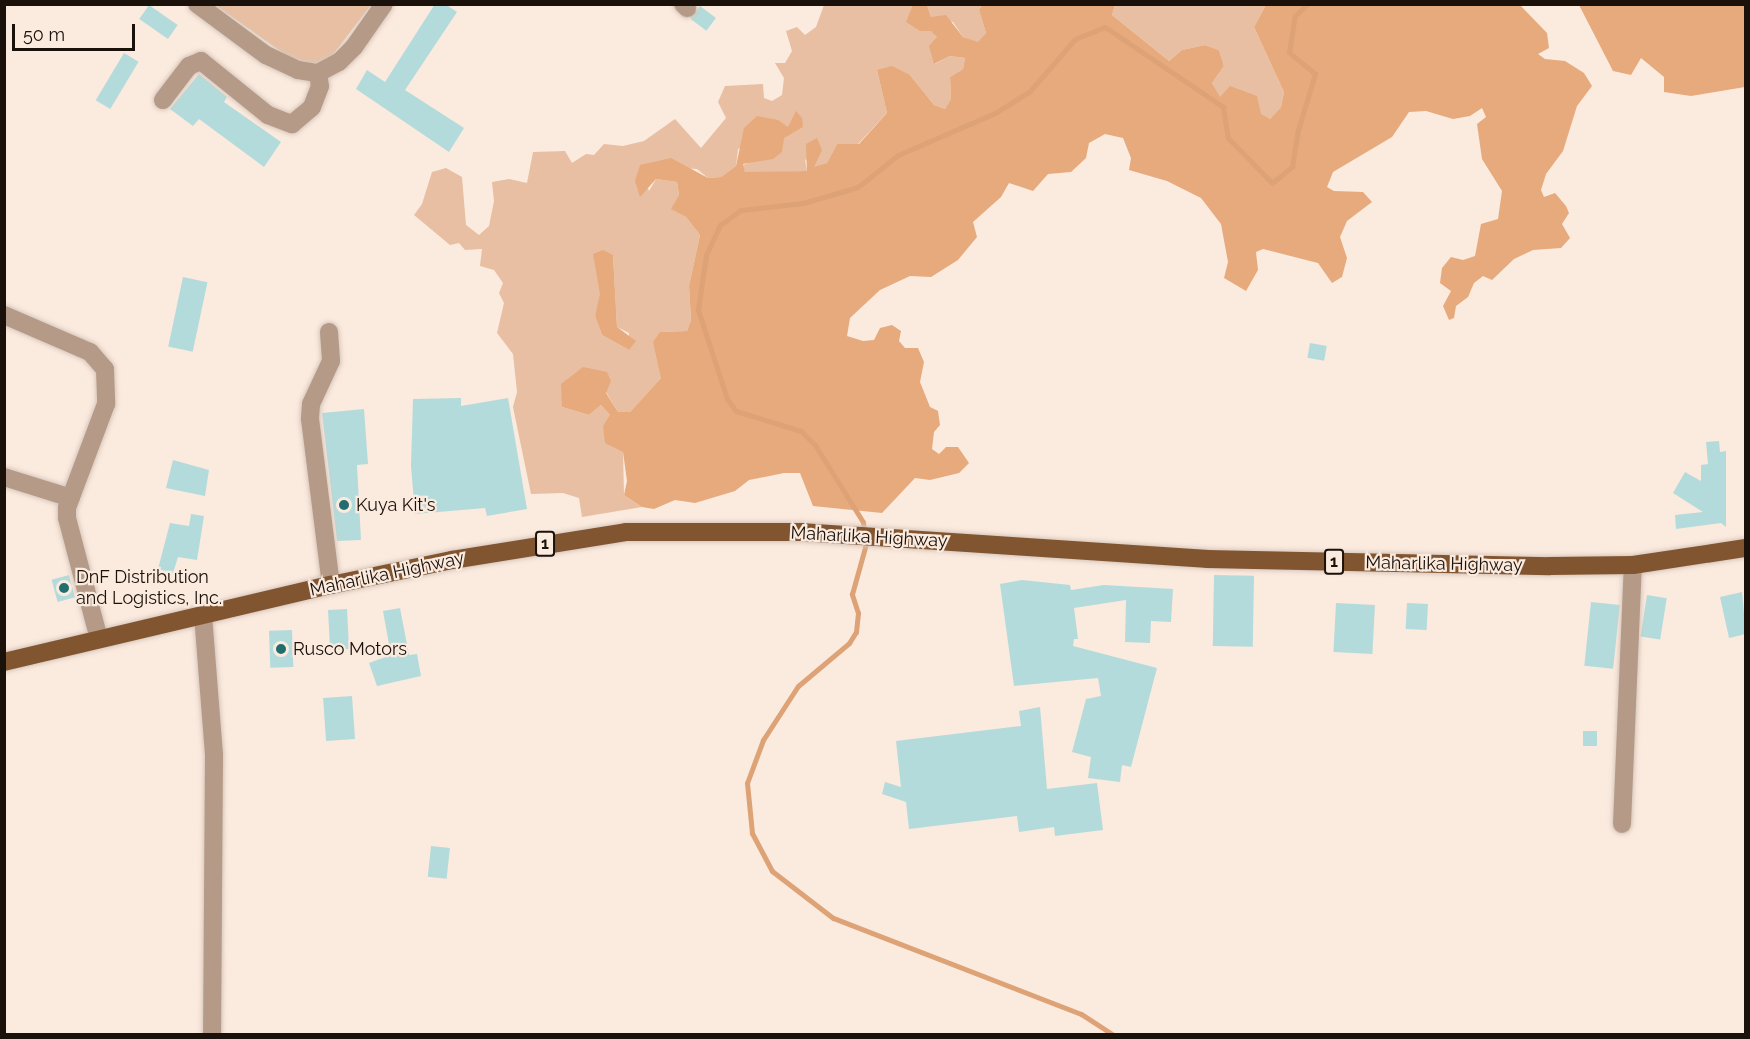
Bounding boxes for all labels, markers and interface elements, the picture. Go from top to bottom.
scale bar [15,12,138,50]
text: 50 m [23,24,65,45]
place label: Kuya Kit's [356,494,435,516]
marker: Kuya Kit's [337,498,351,512]
street label: Maharlika Highway [790,522,948,552]
road number: 1 [534,531,556,557]
street label: Maharlika Highway [308,547,466,601]
road number: 1 [1324,549,1344,575]
street label: Maharlika Highway [1365,552,1523,576]
place label: DnF Distribution and Logistics, Inc. [76,567,222,610]
marker: DnF Distribution and Logistics, Inc. [57,581,71,595]
place label: Rusco Motors [293,638,407,660]
marker: Rusco Motors [274,642,288,656]

